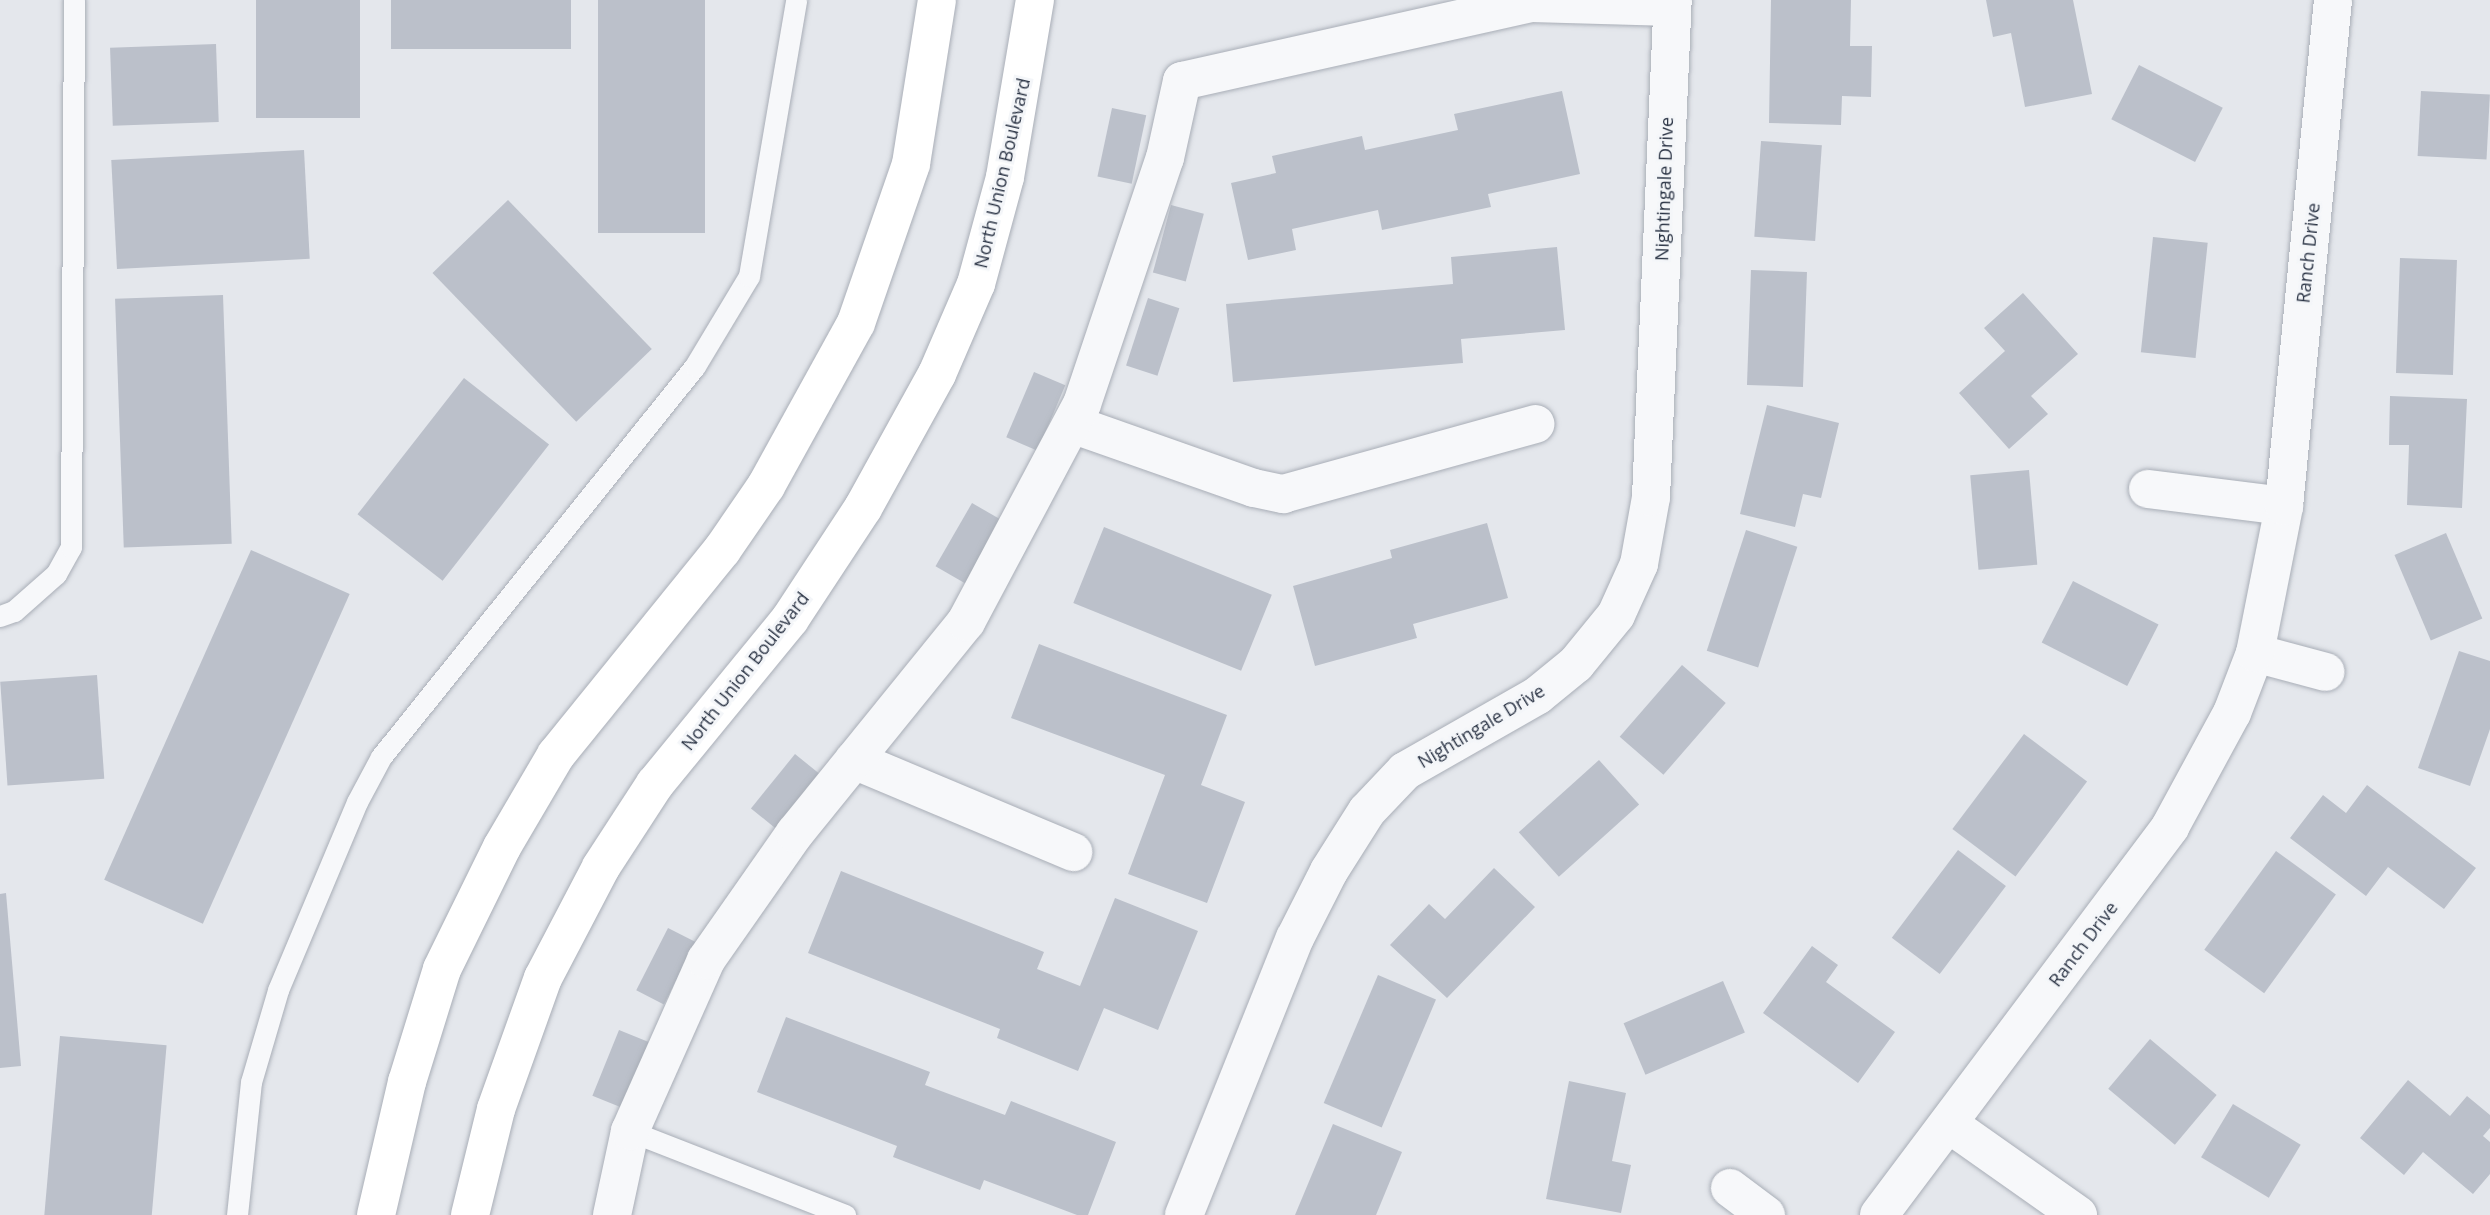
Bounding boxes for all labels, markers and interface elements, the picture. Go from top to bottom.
street label: North Union Boulevard [970,76,1034,270]
street label: Nightingale Drive [1651,117,1677,261]
street label: Ranch Drive [2292,202,2324,304]
street label: North Union Boulevard [677,588,813,754]
street label: Nightingale Drive [1414,680,1548,772]
street label: Ranch Drive [2044,897,2122,991]

